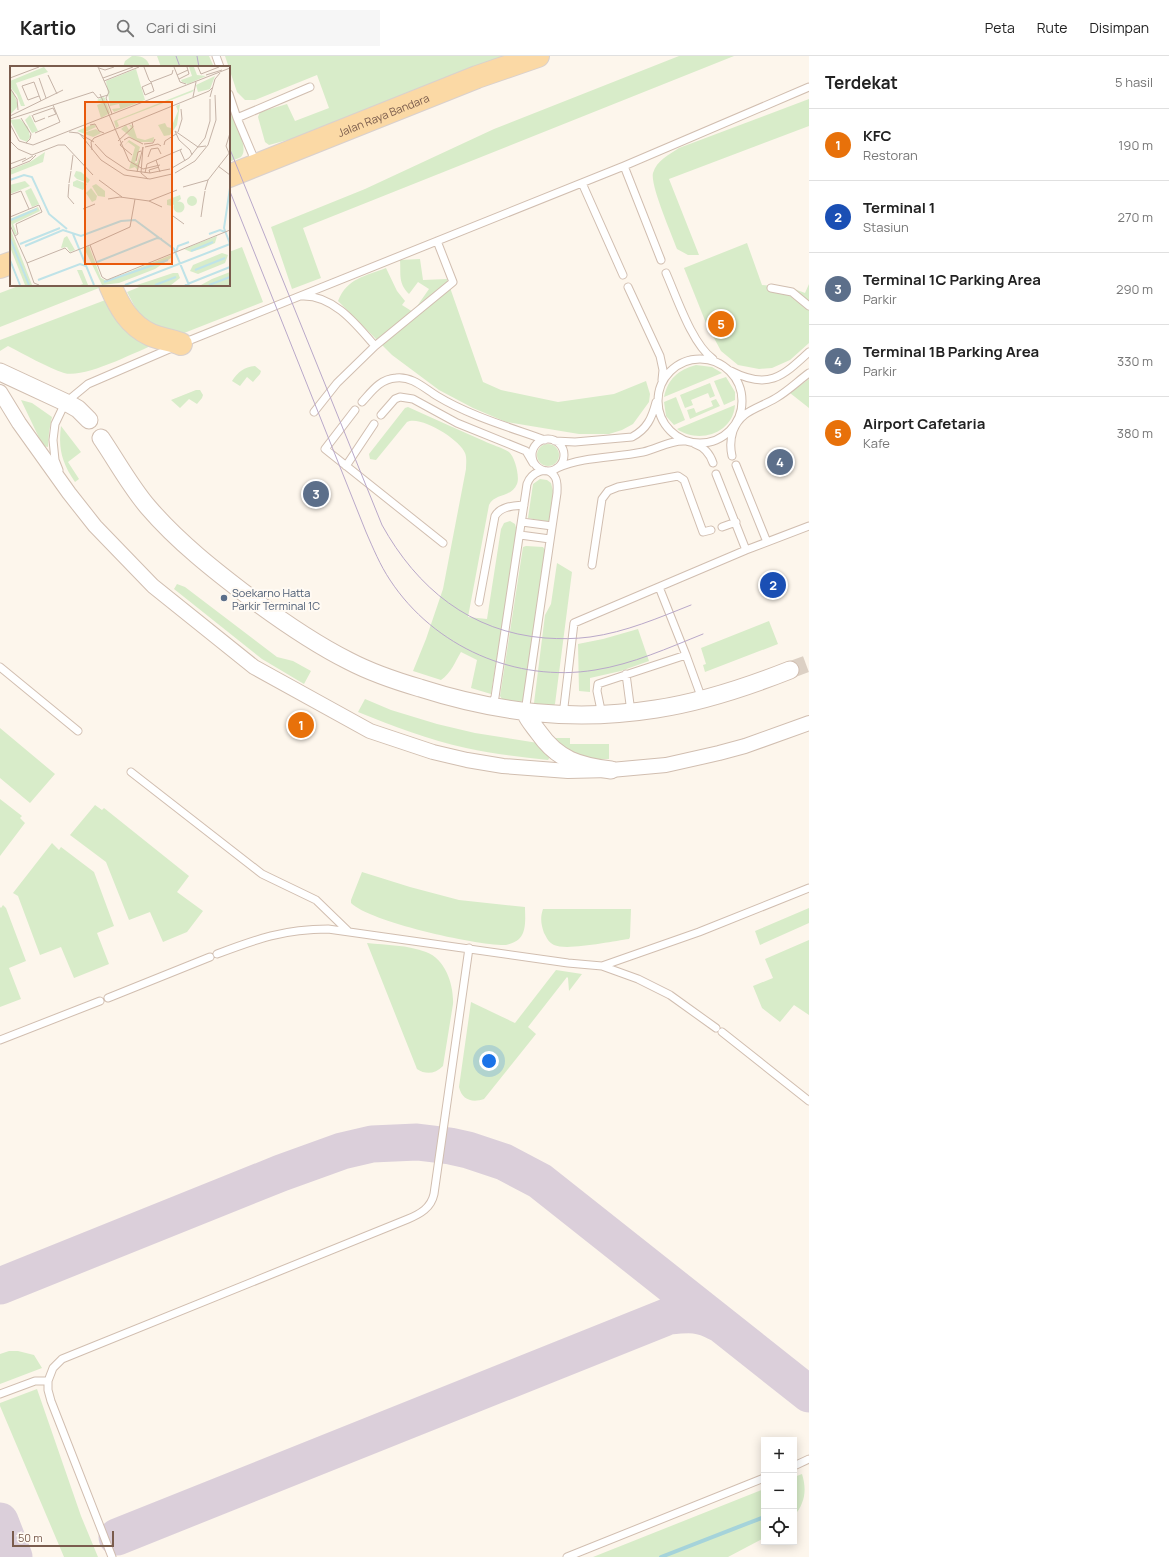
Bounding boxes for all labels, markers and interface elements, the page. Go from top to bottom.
search box [100,10,380,46]
text: Kartio [20,15,76,41]
icon: search [114,17,136,39]
text: Cari di sini [146,17,216,38]
text: Peta [985,18,1015,37]
text: Rute [1037,18,1067,37]
text: Disimpan [1089,18,1149,37]
inset map [10,66,230,286]
text: Terdekat [825,71,898,94]
text: 5 hasil [1115,73,1153,91]
street label: Jalan Raya Bandara [335,89,431,139]
text: KFC [863,125,892,146]
text: 1 [835,136,841,154]
text: 190 m [1118,136,1153,154]
text: Restoran [863,146,918,164]
text: Terminal 1 [863,197,935,218]
text: 2 [834,208,842,226]
text: 270 m [1118,208,1153,226]
text: Stasiun [863,218,909,236]
text: Terminal 1C Parking Area [863,269,1041,290]
text: 3 [834,280,842,298]
text: 290 m [1116,280,1153,298]
text: Parkir [863,290,897,308]
pin: 5 [708,309,734,339]
text: Terminal 1B Parking Area [863,341,1039,362]
text: 4 [834,352,842,370]
text: 330 m [1117,352,1153,370]
text: Parkir [863,362,897,380]
text: Airport Cafetaria [863,413,985,434]
text: 5 [834,424,842,442]
text: 380 m [1117,424,1153,442]
text: Kafe [863,434,890,452]
pin: 4 [767,447,793,477]
pin: 3 [303,479,329,509]
pin: 2 [760,570,786,600]
place label: Soekarno Hatta Parkir Terminal 1C [232,585,320,613]
marker: Soekarno Hatta Parkir Terminal 1C [219,593,229,603]
pin: 1 [288,710,314,740]
your location [479,1051,499,1071]
map controls [761,1437,797,1545]
button: + [761,1437,797,1473]
button: − [761,1473,797,1509]
button: locate [761,1509,797,1545]
scale bar [12,1529,114,1548]
text: 50 m [18,1530,43,1545]

